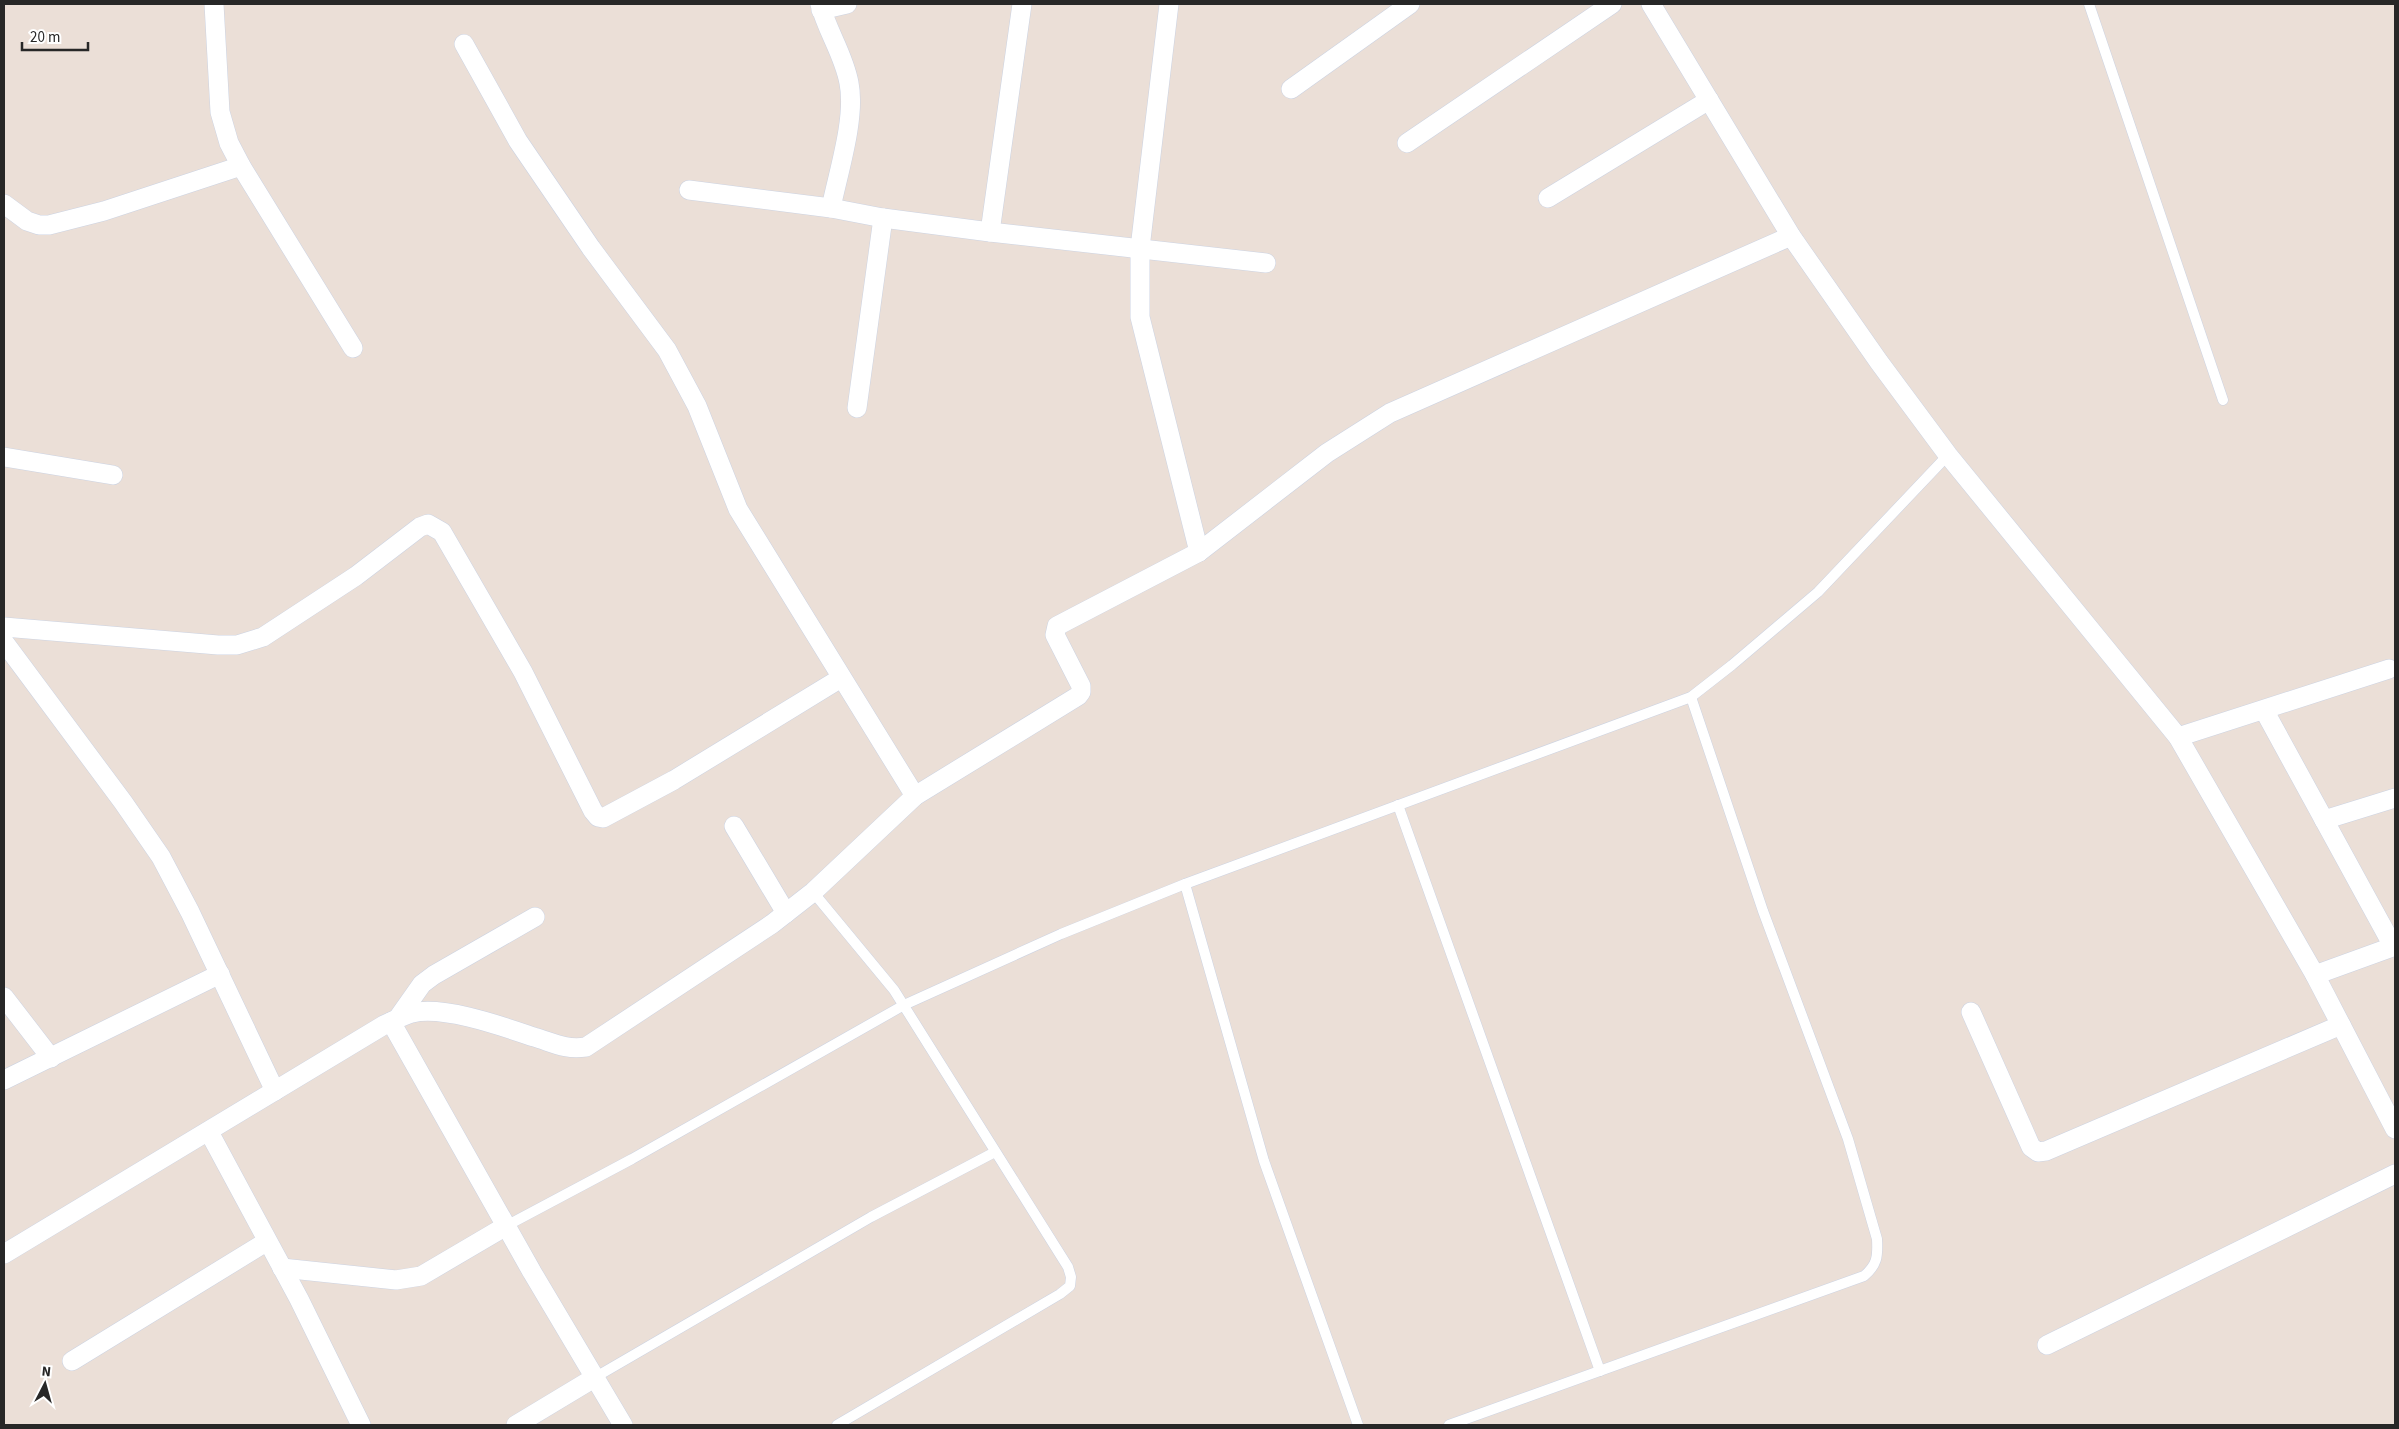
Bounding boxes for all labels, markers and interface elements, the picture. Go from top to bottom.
scale bar [22,20,89,52]
text: 20 m [30,27,60,48]
north arrow [20,1359,70,1409]
text: N [41,1362,52,1382]

